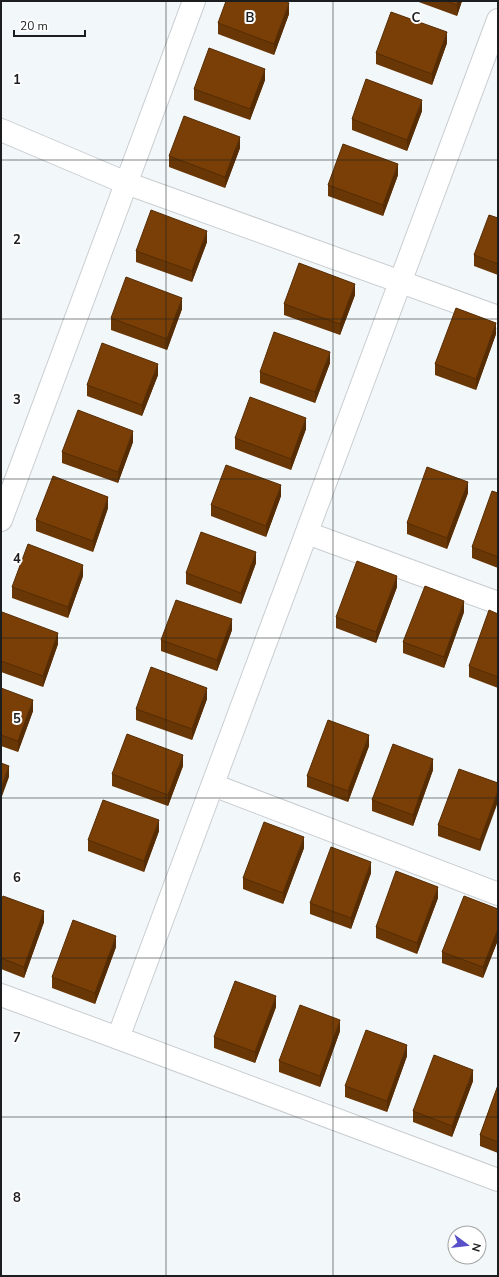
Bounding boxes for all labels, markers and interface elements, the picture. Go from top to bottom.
text: B [246,9,255,27]
text: C [412,9,421,27]
scale bar [14,12,85,38]
text: 20 m [20,18,48,34]
text: 1 [13,71,21,89]
text: 2 [13,231,21,249]
text: 3 [13,391,21,409]
text: 4 [13,550,21,568]
text: 5 [13,710,21,728]
text: 6 [13,869,21,887]
text: 7 [13,1029,21,1047]
text: 8 [13,1189,21,1207]
north arrow [447,1225,487,1265]
text: N [468,1242,484,1253]

